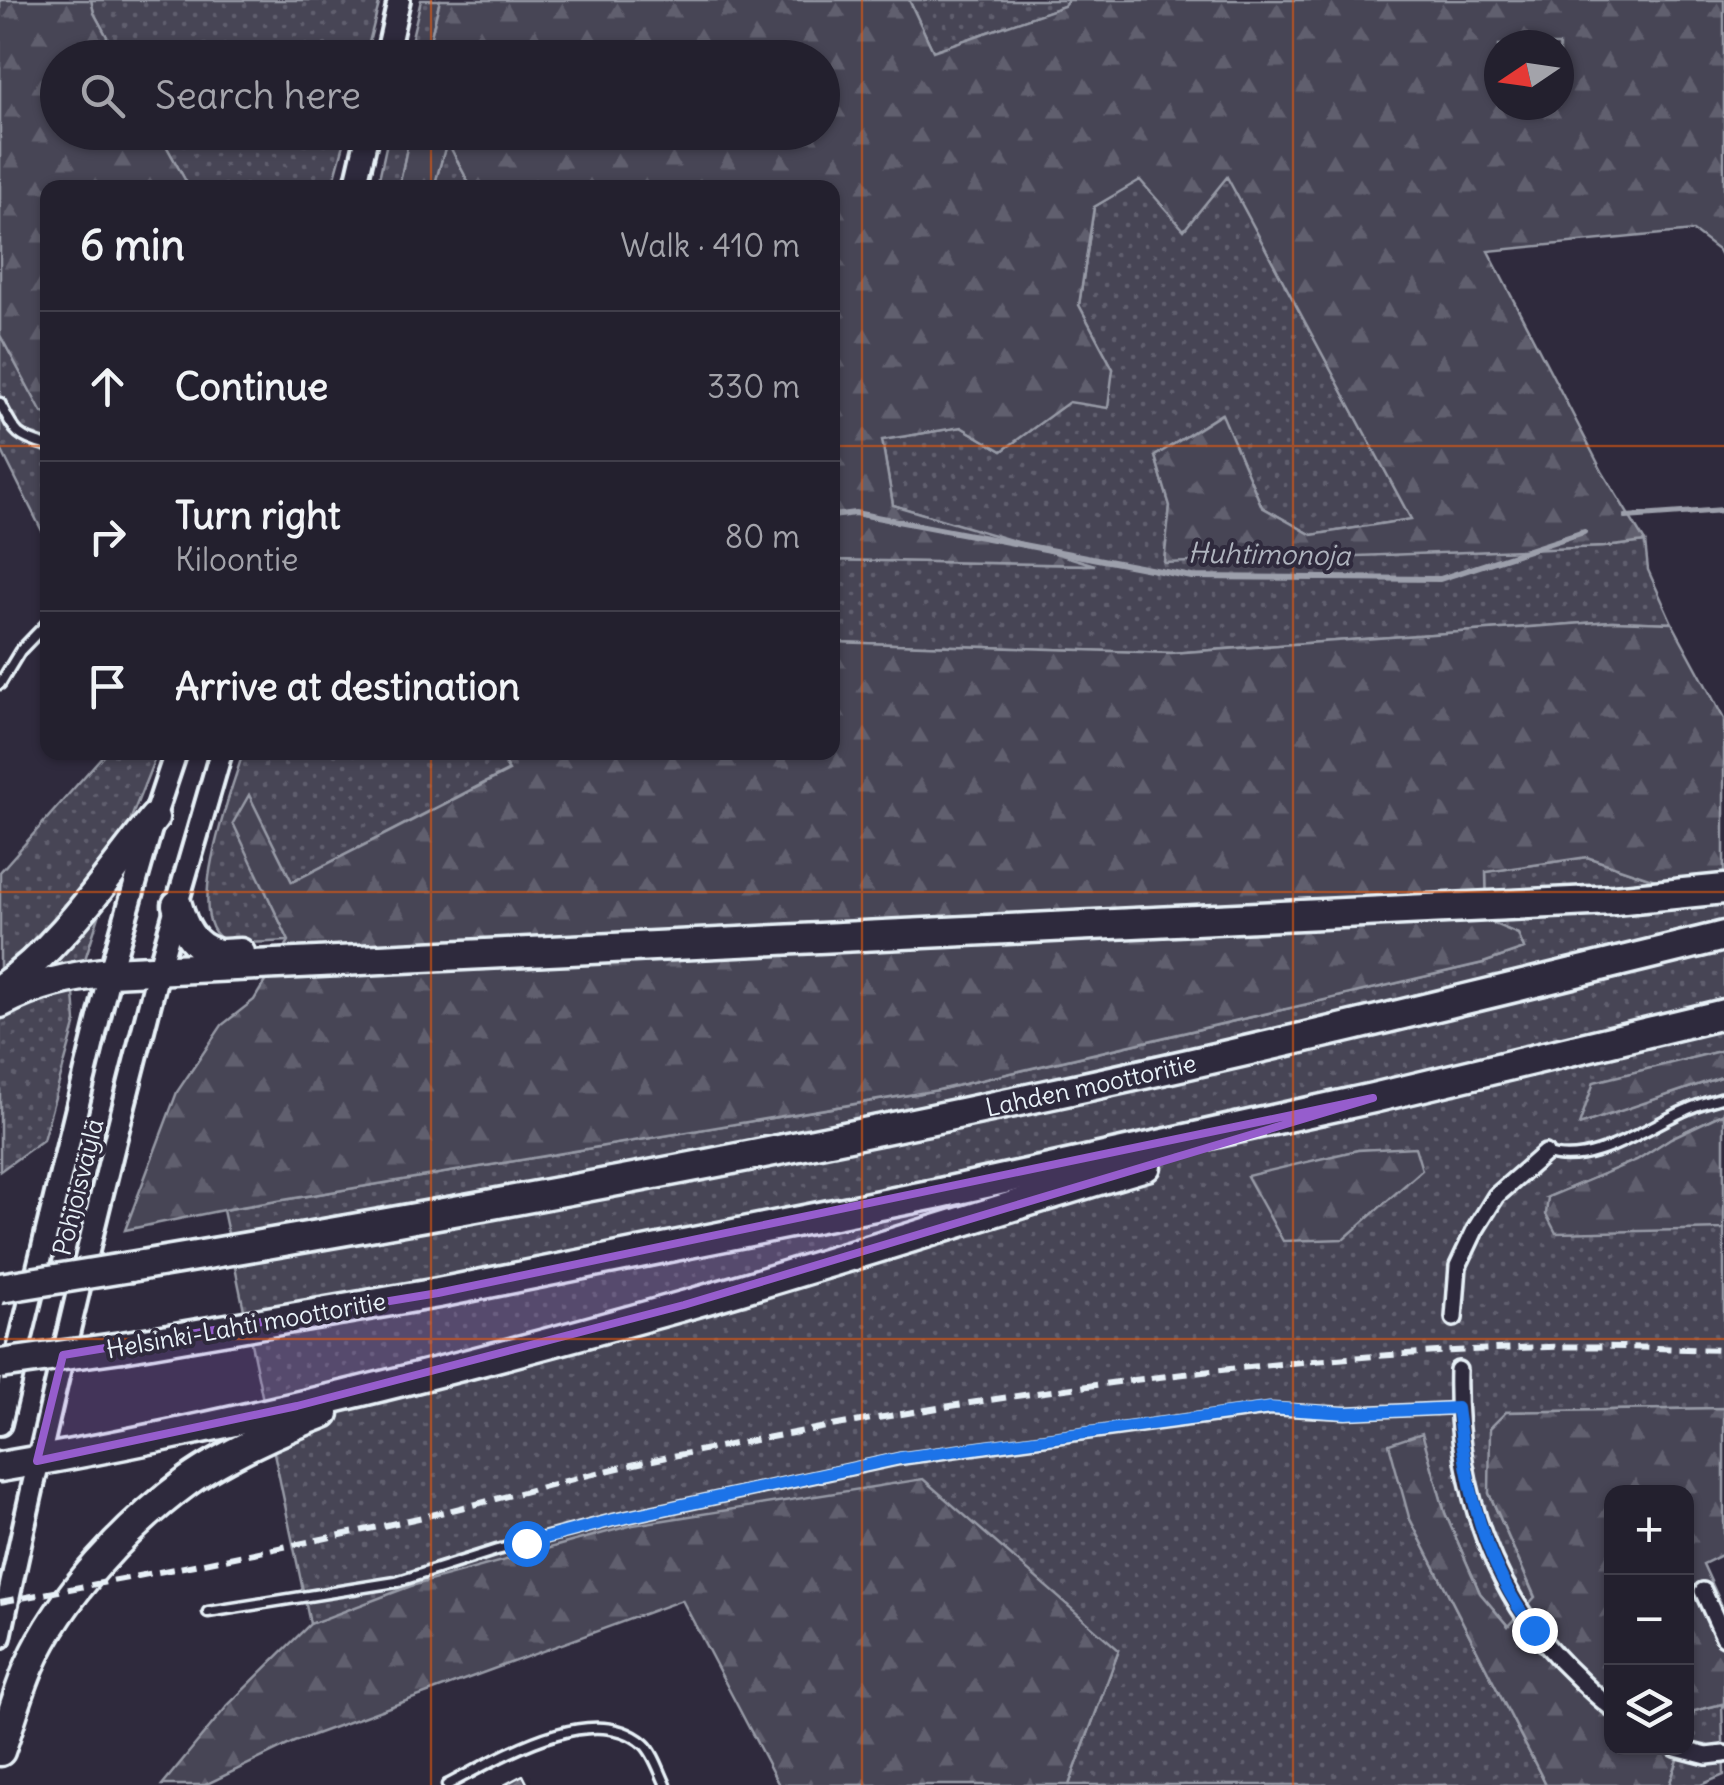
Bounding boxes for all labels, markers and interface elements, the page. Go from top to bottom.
north arrow [1484,30,1574,120]
search box [40,40,840,150]
icon: search [75,68,130,123]
text: Search here [155,72,361,119]
text: 6 min [80,219,185,271]
text: Walk · 410 m [620,225,800,266]
icon: ahead [80,359,135,414]
text: Continue [175,363,328,410]
text: 330 m [707,366,800,407]
text: Turn right [175,492,341,539]
icon: right [80,509,135,564]
text: 80 m [725,516,800,557]
water label: Huhtimonoja [1187,535,1353,573]
text: Kiloontie [175,539,299,580]
icon: arrive [80,659,135,714]
text: Arrive at destination [175,663,520,710]
street label: Lahden moottoritie [983,1047,1199,1124]
street label: Pohjoisväylä [46,1115,110,1259]
street label: Helsinki-Lahti moottoritie [104,1285,388,1365]
map controls [1604,1485,1694,1755]
button: + [1604,1485,1694,1575]
route start [504,1521,550,1567]
button: − [1604,1575,1694,1665]
route end [1512,1608,1558,1654]
button: layers [1604,1665,1694,1755]

